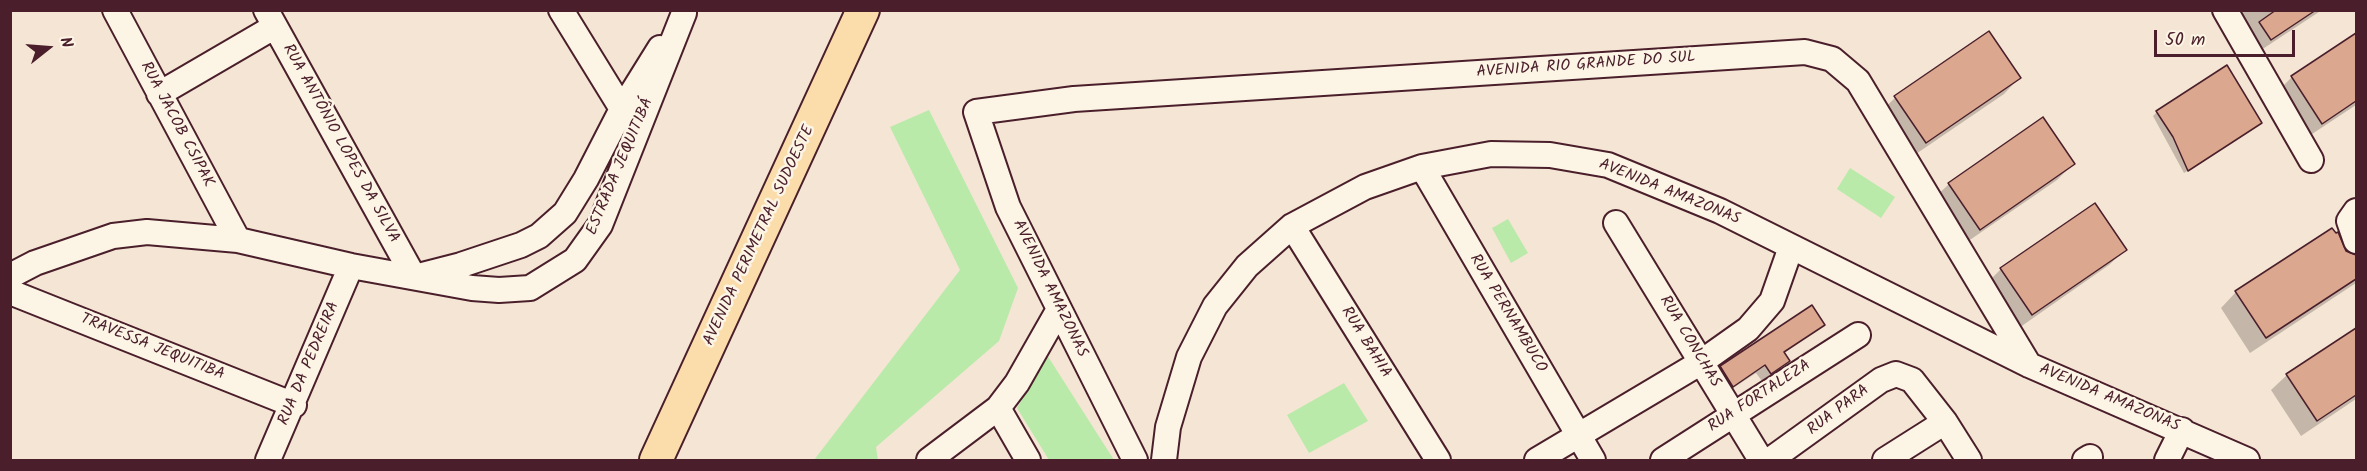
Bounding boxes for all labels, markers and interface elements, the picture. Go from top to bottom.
north arrow [18,18,78,78]
scale bar [2157,18,2298,56]
text: 50 m [2165,26,2205,55]
text: N [52,34,79,51]
street label: RUA ANTÔNIO LOPES DA SILVA [277,41,403,247]
street label: AVENIDA RIO GRANDE DO SUL [1476,49,1696,83]
street label: RUA JACOB CSIPAK [135,59,217,191]
street label: ESTRADA JEQUITIBÁ [583,96,659,238]
street label: AVENIDA PERIMETRAL SUDOESTE [700,123,820,349]
street label: AVENIDA AMAZONAS [1596,156,1742,230]
street label: AVENIDA AMAZONAS [1007,217,1091,361]
street label: RUA PERNAMBUCO [1464,251,1550,377]
street label: RUA CONCHAS [1654,293,1724,391]
street label: RUA DA PEDREIRA [275,299,345,429]
street label: RUA BAHIA [1336,304,1394,382]
street label: TRAVESSA JEQUITIBA [77,310,227,386]
street label: RUA FORTALEZA [1705,357,1815,437]
street label: AVENIDA AMAZONAS [2036,361,2182,437]
street label: RUA PARA [1804,382,1874,440]

